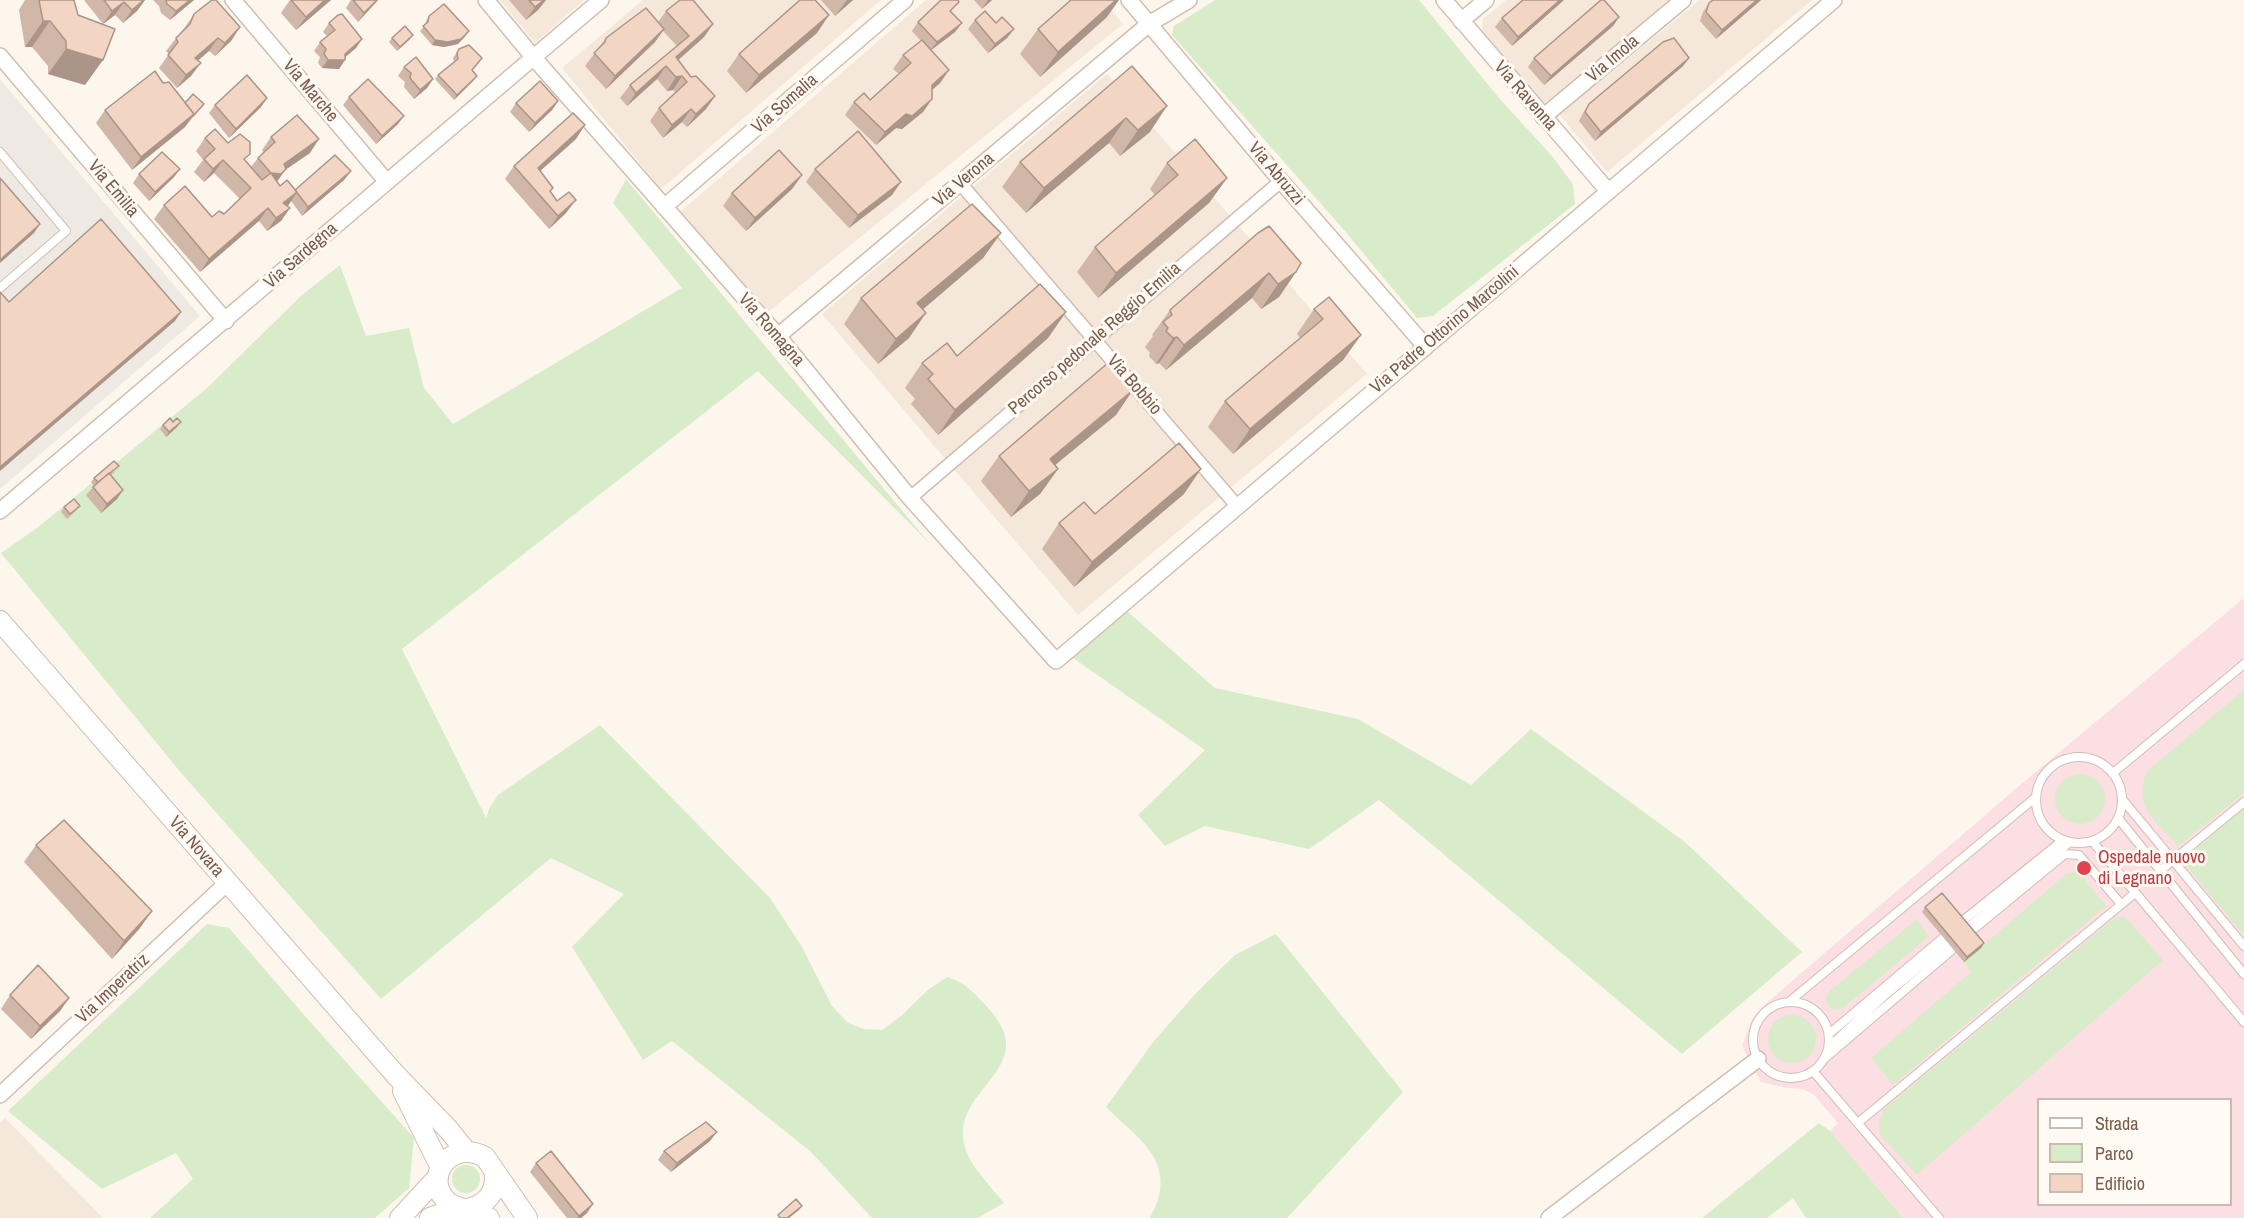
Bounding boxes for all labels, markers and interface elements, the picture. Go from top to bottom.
street label: Via Imola [1582,31,1644,87]
street label: Via Marche [278,55,342,127]
street label: Via Ravenna [1489,57,1561,135]
street label: Via Somalia [748,70,822,138]
street label: Via Abruzzi [1243,138,1309,210]
street label: Via Verona [929,148,999,212]
street label: Via Emilia [83,156,143,222]
street label: Via Sardegna [260,218,342,294]
street label: Percorso pedonale Reggio Emilia [1004,258,1186,420]
street label: Via Padre Ottorino Marcolini [1366,261,1524,399]
street label: Via Romagna [733,289,809,371]
street label: Via Bobbio [1102,350,1166,420]
street label: Via Novara [164,812,228,882]
place label: Ospedale nuovo di Legnano [2098,847,2205,890]
marker: Ospedale nuovo di Legnano [2075,859,2093,877]
street label: Via Imperatriz [72,950,154,1028]
legend [2037,1098,2232,1206]
text: Strada [2095,1111,2139,1136]
text: Parco [2095,1141,2134,1166]
text: Edificio [2095,1171,2145,1196]

